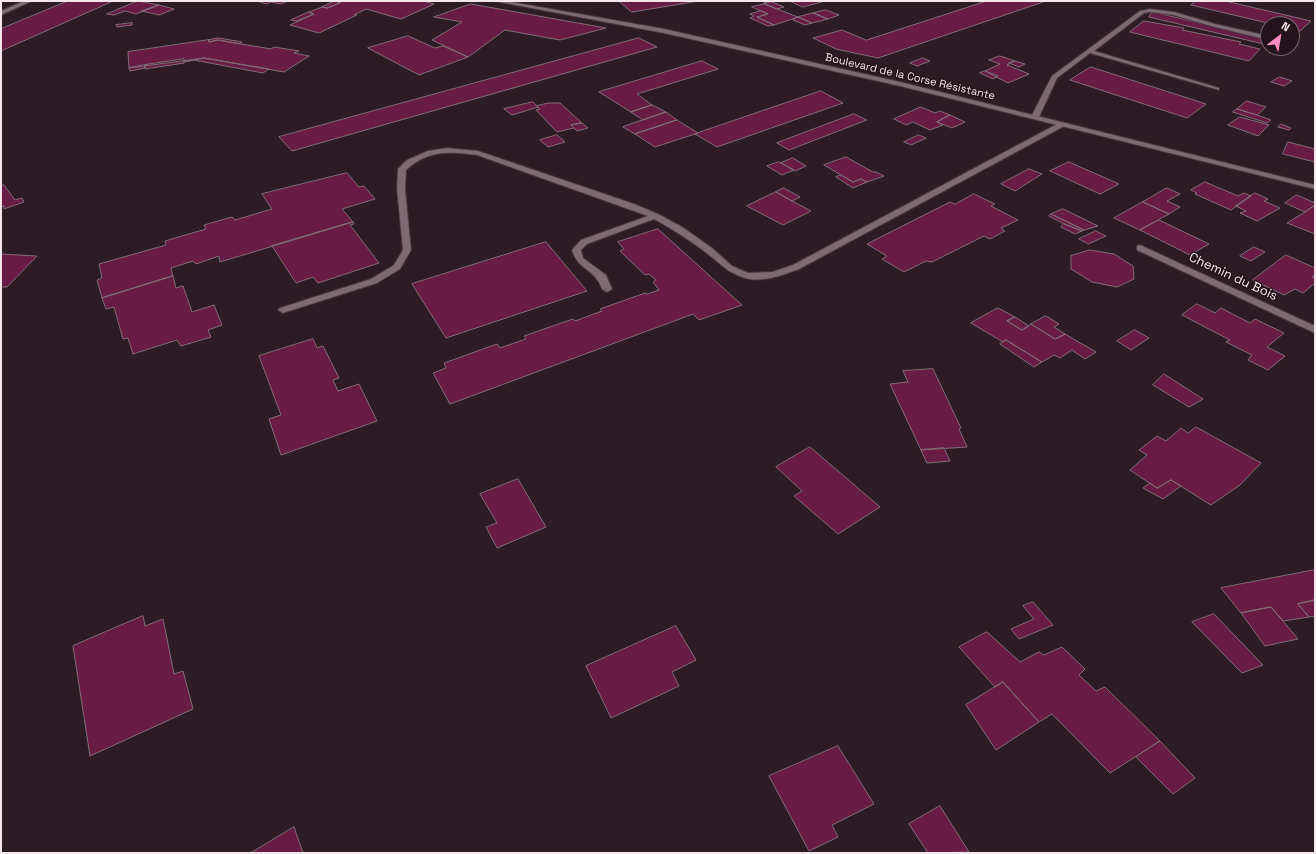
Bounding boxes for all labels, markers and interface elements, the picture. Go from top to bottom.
north arrow [1260,16,1300,56]
text: N [1279,19,1292,34]
street label: Boulevard de la Corse Résistante [824,51,996,103]
street label: Chemin du Bois [1186,250,1280,304]

